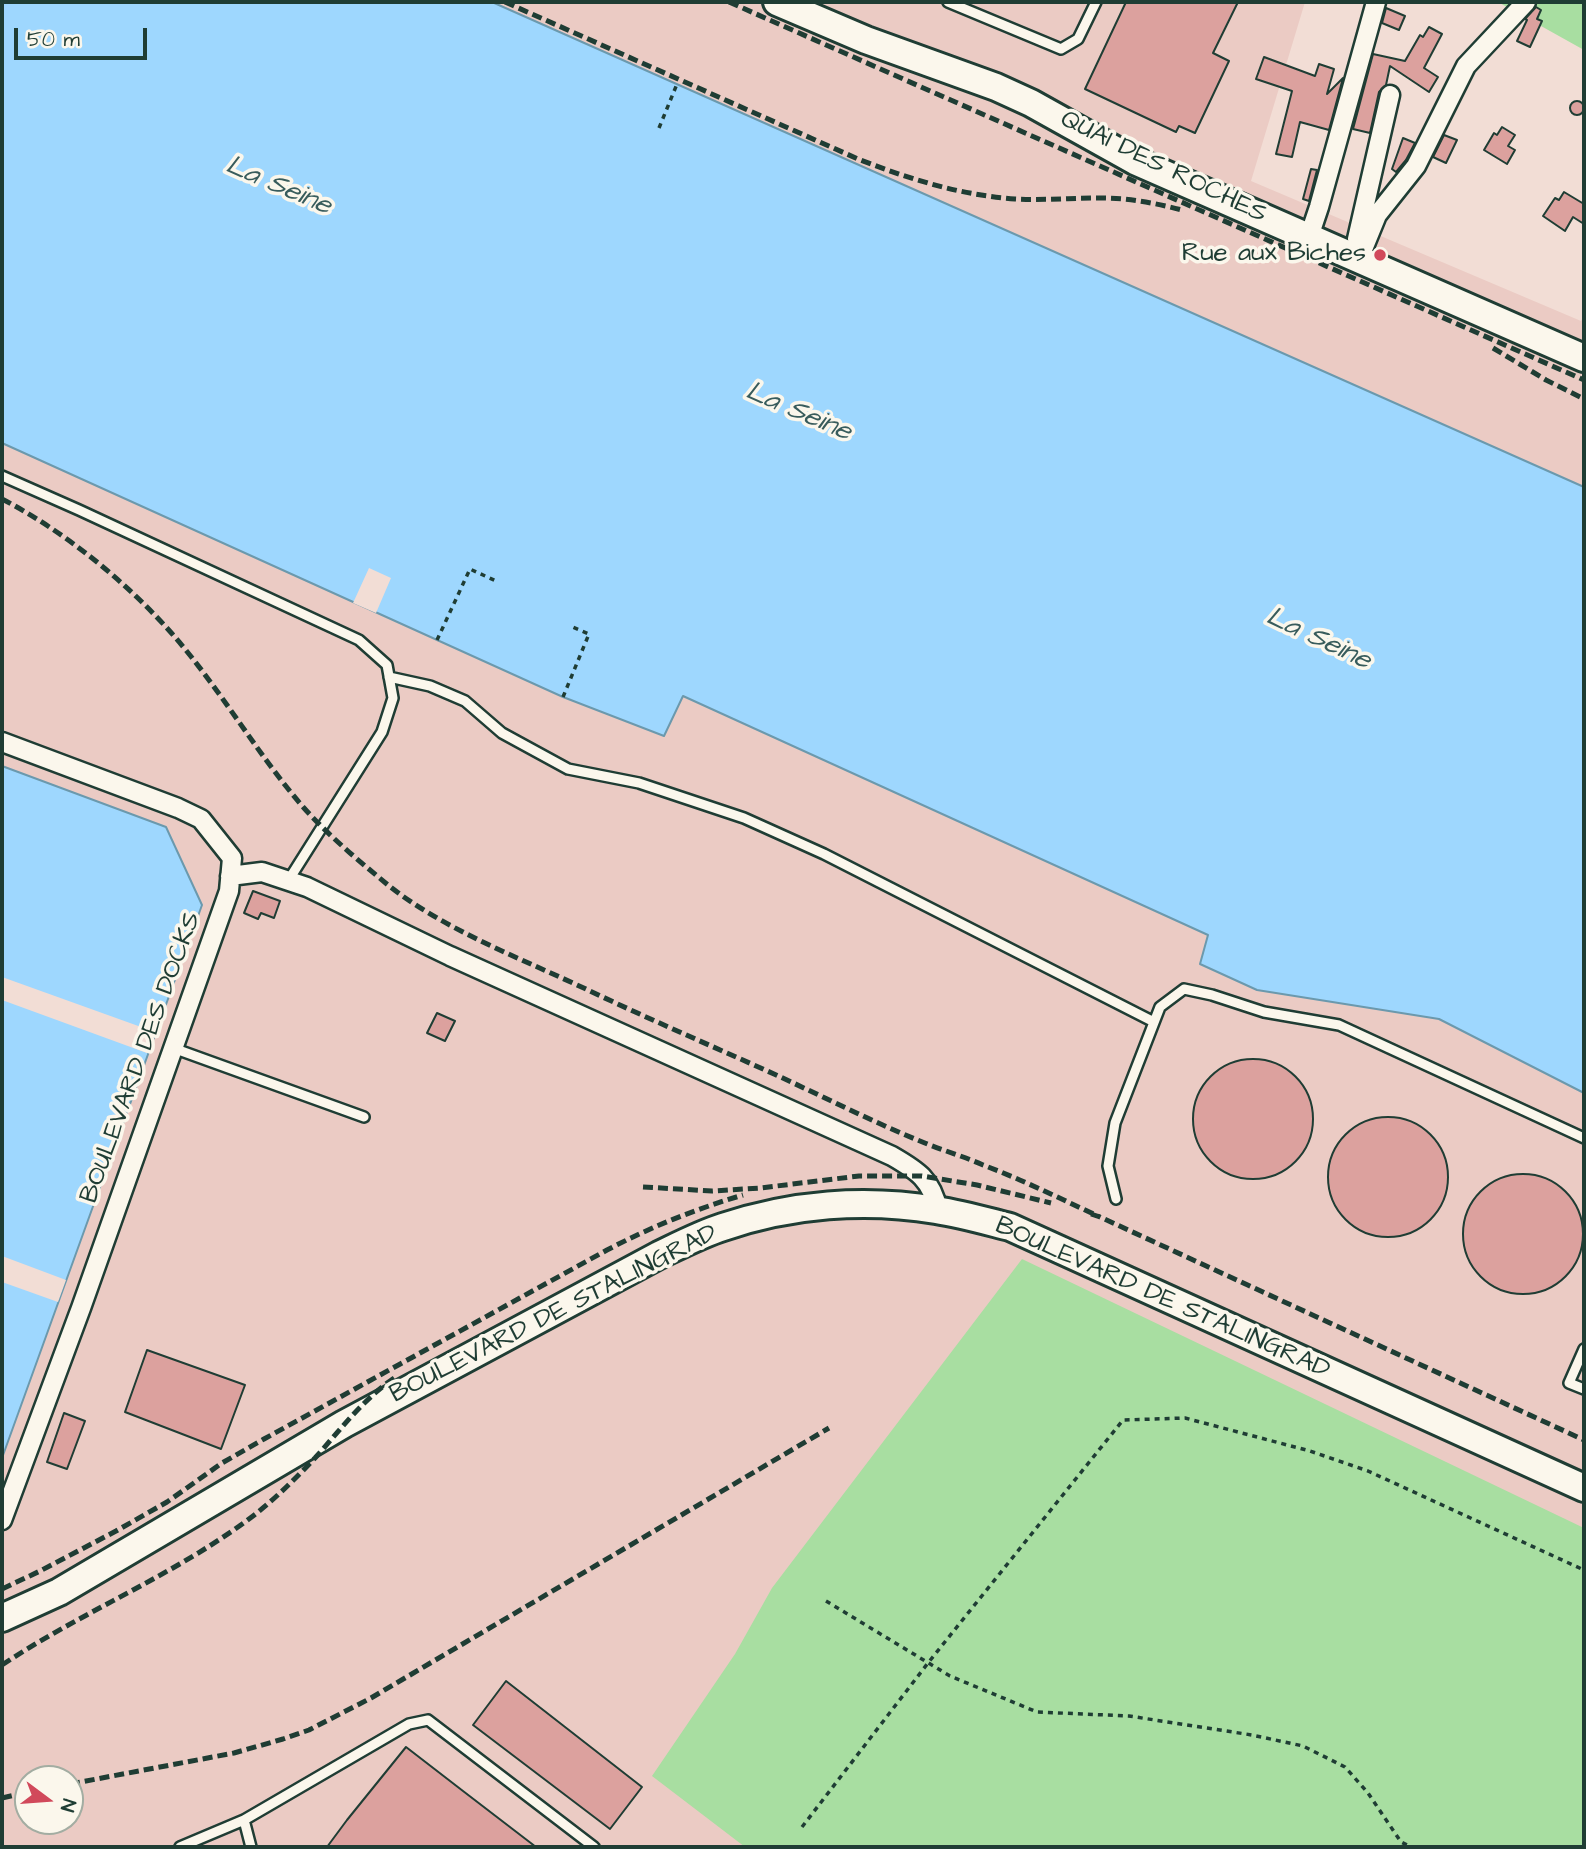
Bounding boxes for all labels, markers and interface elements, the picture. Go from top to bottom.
scale bar [18,14,150,58]
text: 50 m [27,25,80,54]
street label: QUAI DES ROCHES [1055,105,1271,231]
water label: La Seine [220,150,336,224]
place label: Rue aux Biches [1182,239,1366,271]
marker: Rue aux Biches [1372,247,1388,263]
water label: La Seine [740,376,856,450]
water label: La Seine [1260,601,1376,679]
street label: BOULEVARD DES DOCKS [75,908,209,1208]
street label: BOULEVARD DE STALINGRAD [990,1211,1334,1387]
street label: BOULEVARD DE STALINGRAD [385,1219,723,1411]
north arrow [14,1765,84,1835]
text: N [53,1796,82,1815]

